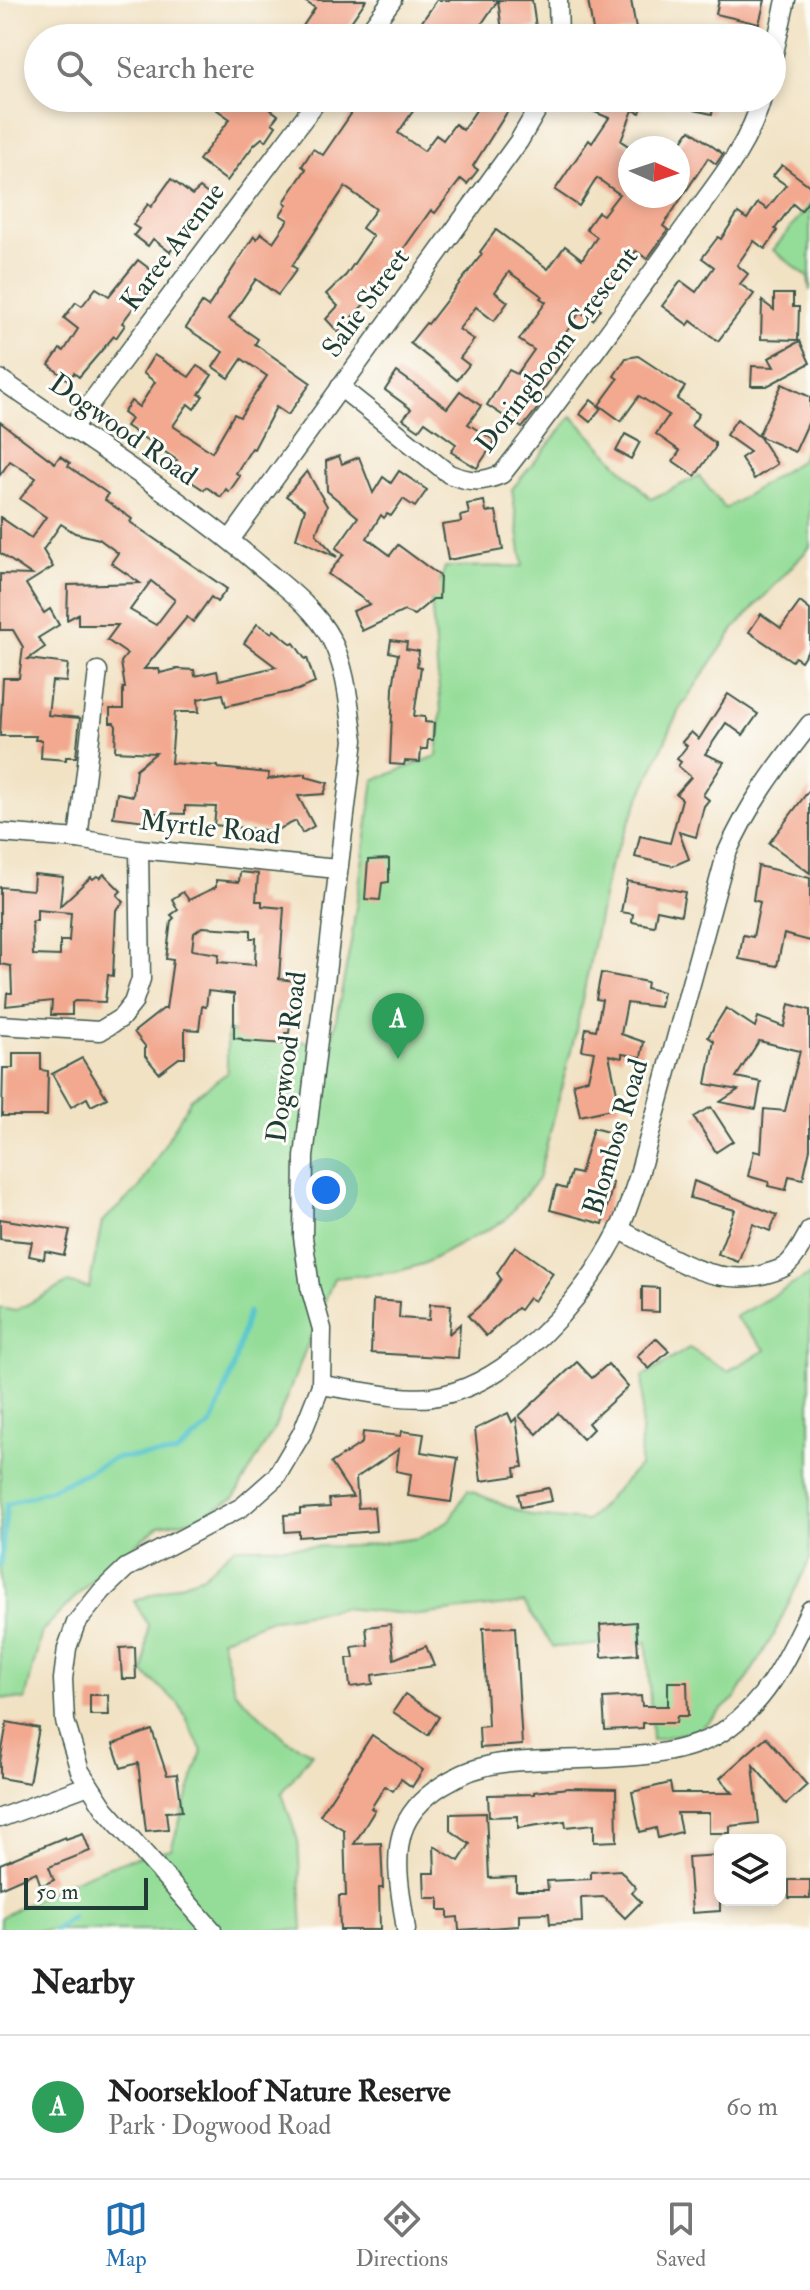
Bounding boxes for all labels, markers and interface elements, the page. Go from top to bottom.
search box [24,24,786,112]
icon: search [52,46,96,90]
text: Search here [116,50,255,87]
north arrow [618,136,690,208]
street label: Karee Avenue [113,176,233,318]
street label: Doringboom Crescent [468,240,646,460]
street label: Salie Street [315,241,417,365]
street label: Dogwood Road [42,366,204,494]
street label: Myrtle Road [138,803,282,853]
street label: Dogwood Road [259,969,315,1145]
pin: A [372,993,424,1059]
street label: Blombos Road [576,1054,656,1219]
your location [306,1170,346,1210]
map controls [714,1834,786,1906]
button: layers [714,1834,786,1906]
scale bar [24,1874,148,1910]
text: 50 m [36,1878,78,1906]
text: Nearby [32,1961,134,2004]
text: Noorsekloof Nature Reserve [108,2073,451,2110]
text: A [50,2091,66,2123]
text: 60 m [726,2091,778,2123]
text: Park · Dogwood Road [108,2110,331,2142]
tab: Map [104,2197,148,2273]
tab: Directions [356,2197,448,2273]
tab: Saved [656,2197,706,2273]

